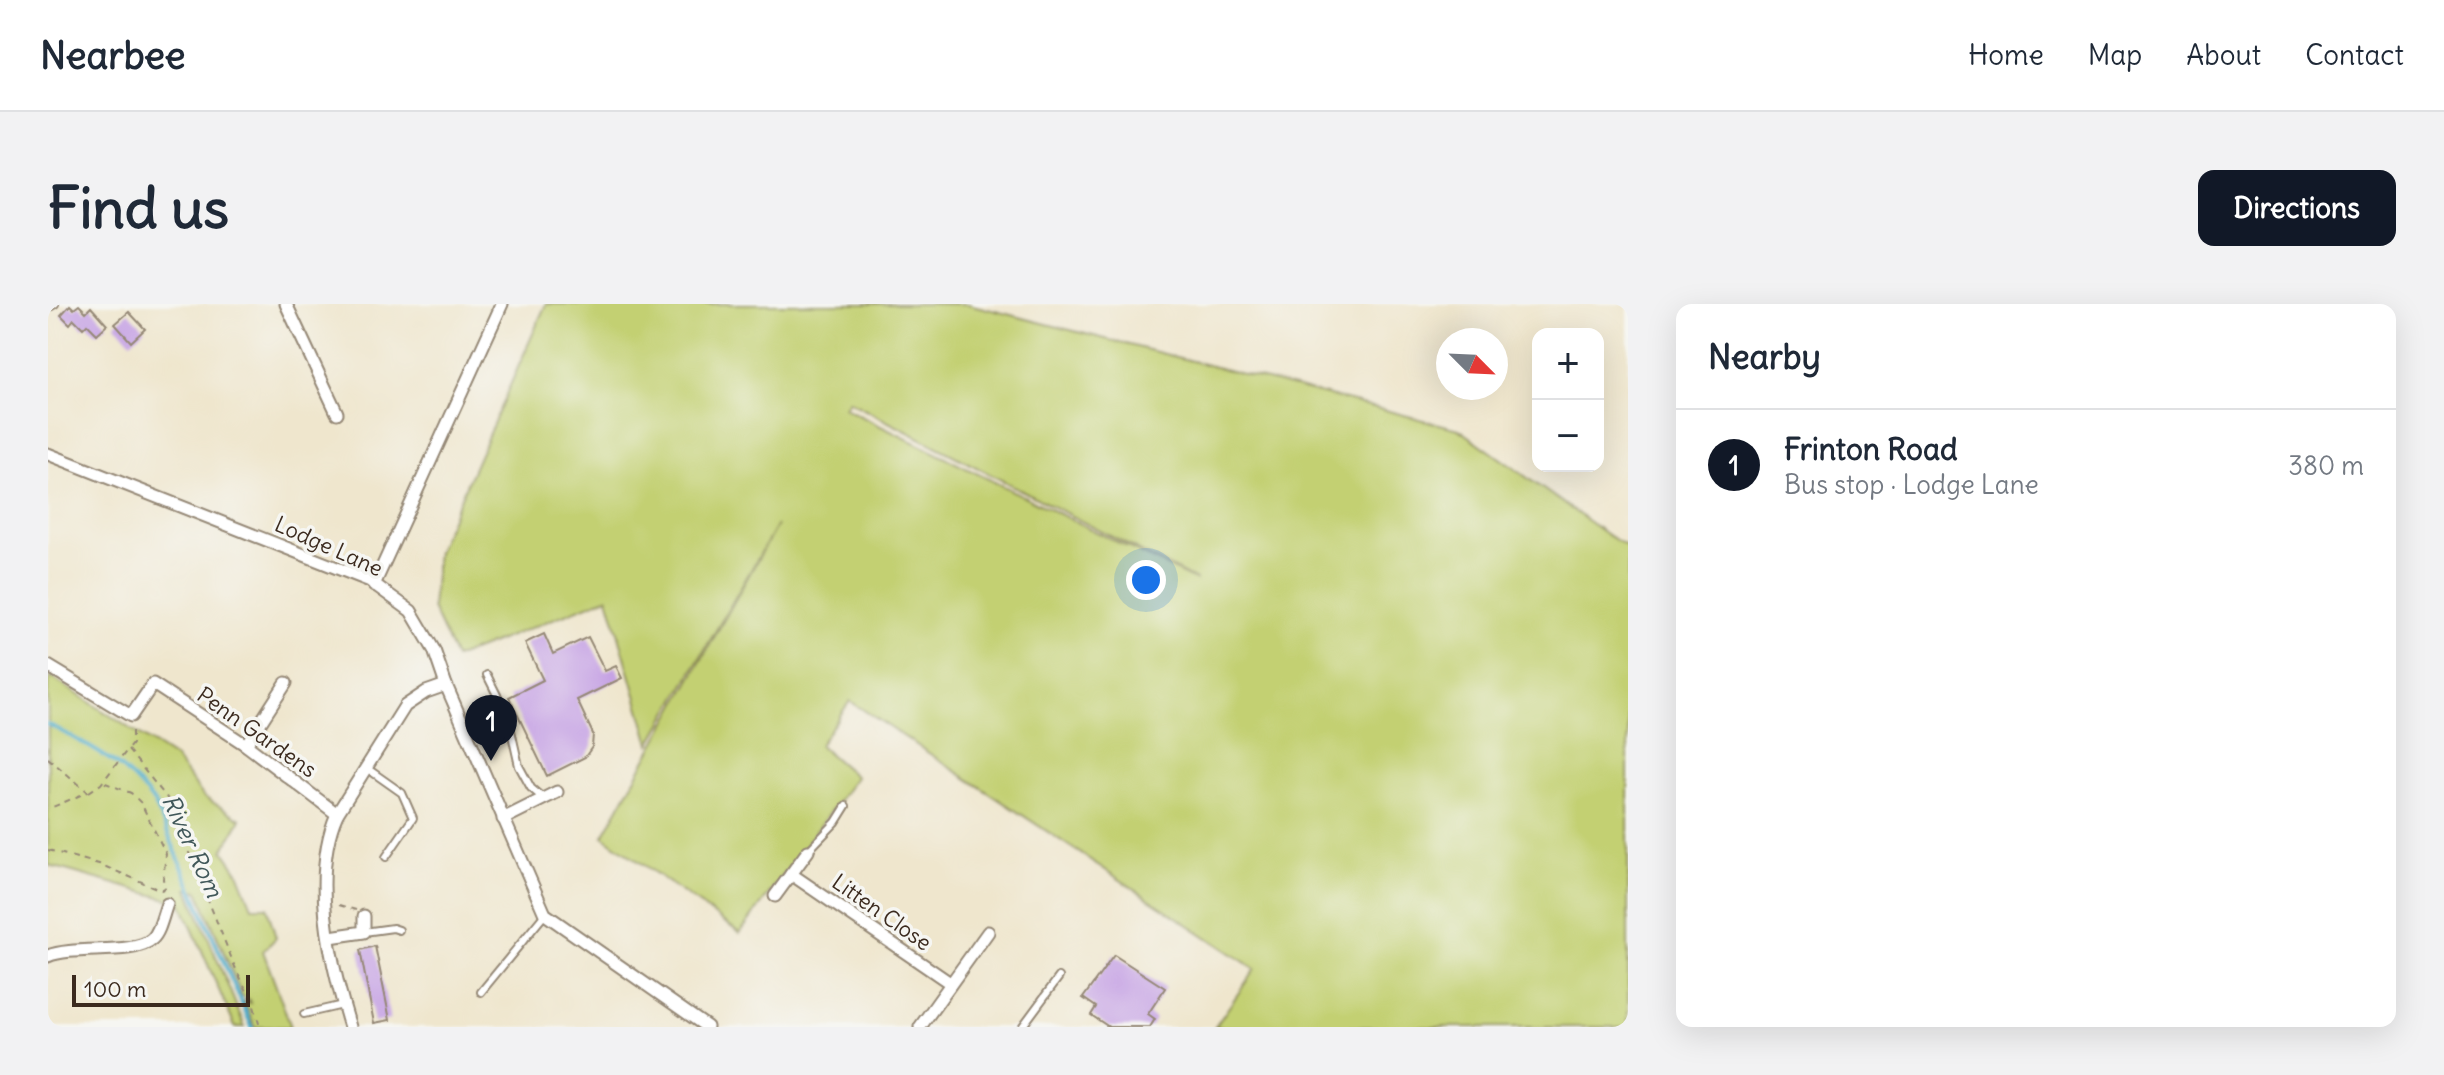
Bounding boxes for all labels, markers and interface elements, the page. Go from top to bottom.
text: Nearbee [40,32,186,79]
text: Home [1968,37,2044,73]
text: Map [2088,37,2142,73]
text: About [2186,37,2261,73]
text: Contact [2305,37,2404,73]
button: Directions [2198,170,2396,246]
text: Find us [48,173,229,243]
north arrow [1436,328,1508,400]
map controls [1532,328,1604,472]
button: + [1532,328,1604,400]
text: Nearby [1708,335,1821,378]
button: − [1532,400,1604,472]
text: Frinton Road [1784,430,1958,468]
text: 1 [1729,449,1739,482]
text: 380 m [2288,449,2364,482]
text: Bus stop · Lodge Lane [1784,468,2039,501]
street label: Lodge Lane [271,510,387,582]
your location [1126,560,1166,600]
street label: Penn Gardens [192,681,322,783]
pin: 1 [465,695,517,761]
water label: River Rom [156,789,230,903]
street label: Litten Close [827,868,937,956]
scale bar [72,971,250,1007]
text: 100 m [84,975,146,1003]

